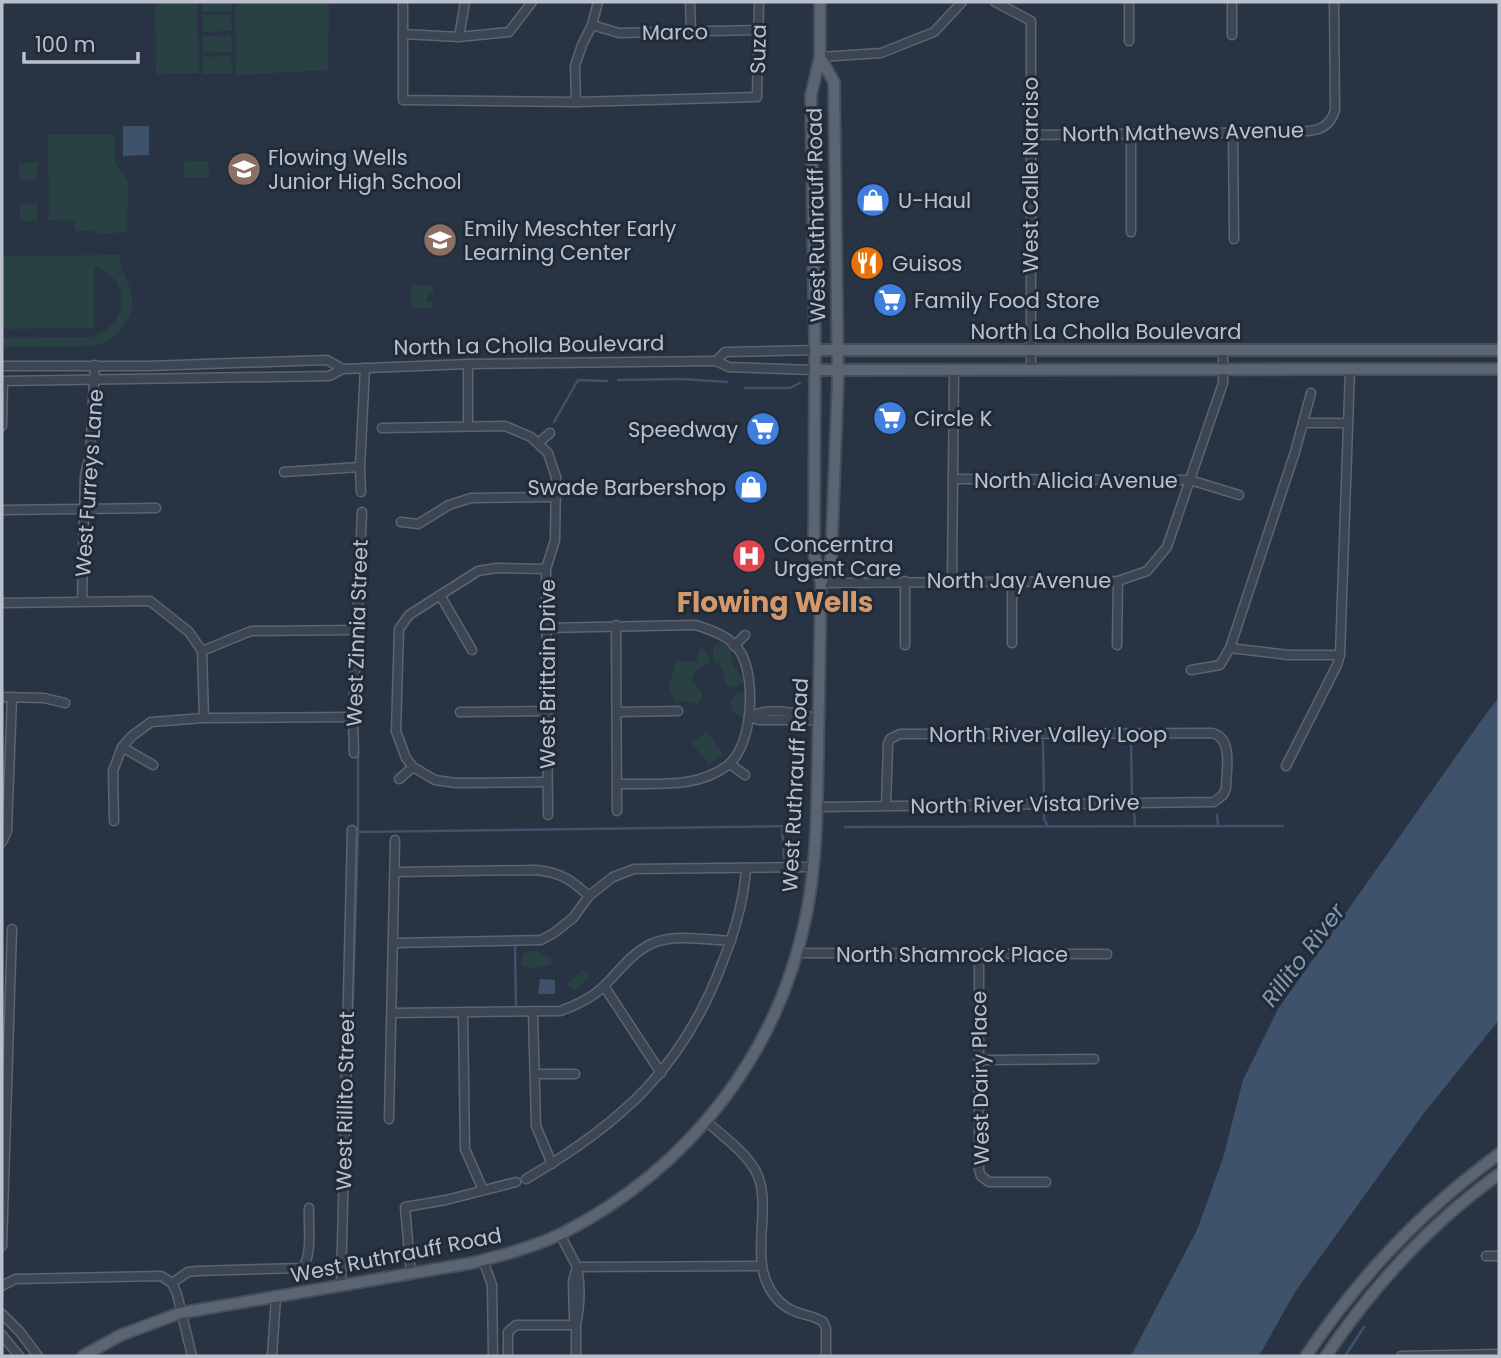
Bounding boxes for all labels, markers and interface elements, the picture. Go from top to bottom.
street label: Marco [642,17,708,47]
scale bar [24,21,138,65]
street label: Suza [743,24,773,74]
text: 100 m [35,30,95,59]
street label: West Calle Narciso [1016,77,1045,273]
street label: West Ruthrauff Road [800,108,832,322]
street label: North Mathews Avenue [1062,115,1304,149]
place label: Flowing Wells Junior High School [268,143,462,196]
school or university icon: Flowing Wells Junior High School [225,150,263,188]
shop icon: U-Haul [854,181,892,219]
place label: U-Haul [898,186,971,215]
place label: Emily Meschter Early Learning Center [464,214,676,267]
school or university icon: Emily Meschter Early Learning Center [421,221,459,259]
restaurant icon: Guisos [848,244,886,282]
place label: Guisos [892,249,962,278]
supermarket icon: Family Food Store [871,281,909,319]
place label: Family Food Store [914,286,1100,315]
street label: North La Cholla Boulevard [971,317,1241,346]
street label: North La Cholla Boulevard [393,328,665,362]
street label: West Furreys Lane [68,388,110,578]
supermarket icon: Circle K [871,399,909,437]
place label: Circle K [914,404,993,433]
supermarket icon: Speedway [744,410,782,448]
place label: Speedway [628,415,738,444]
street label: North Alicia Avenue [974,466,1178,495]
shop icon: Swade Barbershop [732,468,770,506]
place label: Swade Barbershop [527,473,726,502]
place label: Concerntra Urgent Care [774,530,901,583]
hospital icon: Concerntra Urgent Care [730,537,768,575]
street label: West Zinnia Street [339,539,375,727]
street label: North Jay Avenue [927,566,1111,595]
street label: West Brittain Drive [533,579,562,769]
district label: Flowing Wells [677,583,873,622]
street label: West Ruthrauff Road [775,677,815,893]
street label: North River Valley Loop [929,720,1167,749]
street label: North River Vista Drive [910,788,1140,820]
water label: Rillito River [1254,896,1353,1013]
street label: North Shamrock Place [836,940,1068,969]
street label: West Dairy Place [964,991,996,1165]
street label: West Rillito Street [329,1011,361,1191]
street label: West Ruthrauff Road [288,1220,504,1290]

